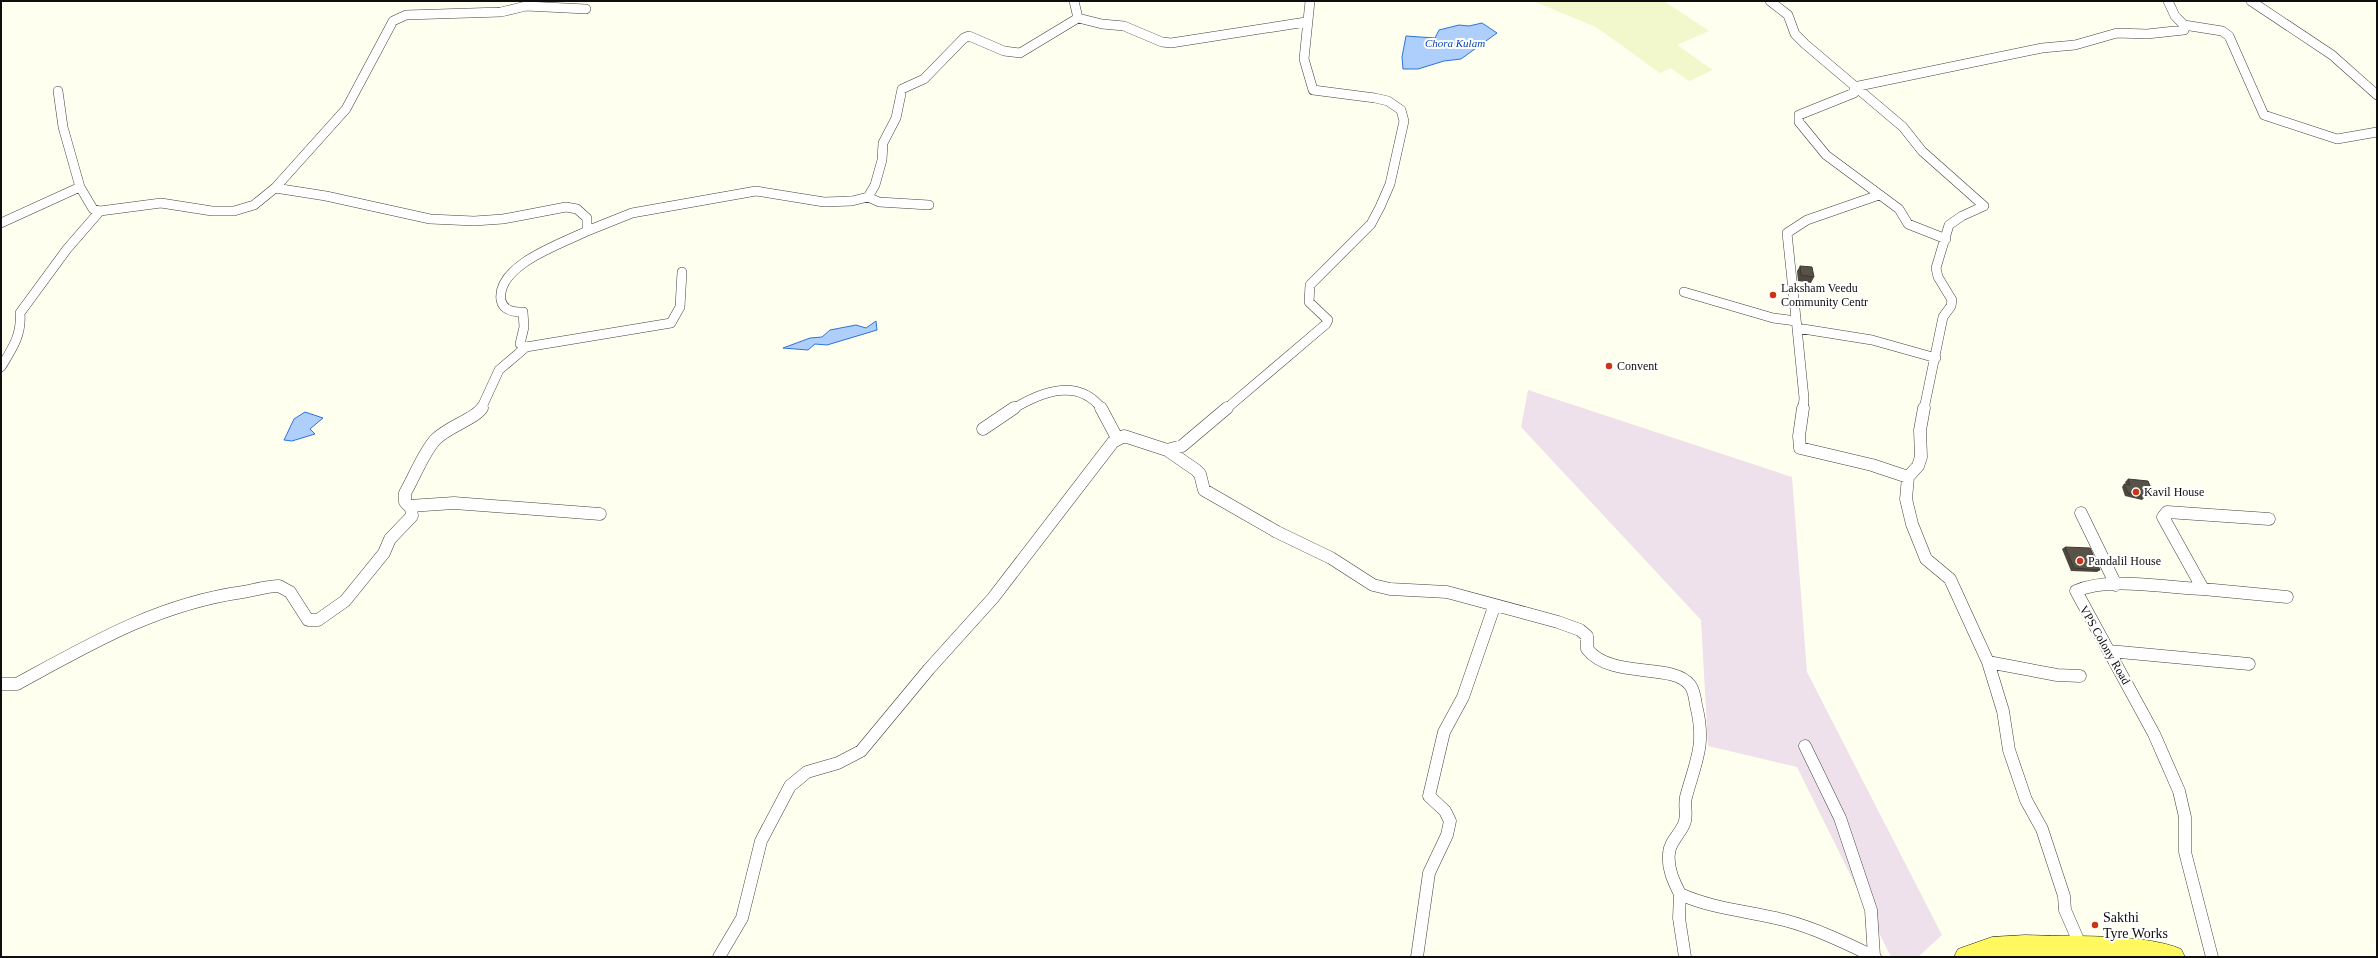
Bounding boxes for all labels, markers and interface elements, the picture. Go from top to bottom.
water label: Chora Kulam [1425,37,1485,49]
place label: Laksham Veedu Community Centr [1781,281,1868,309]
marker: Laksham Veedu Community Centr [1768,290,1778,300]
place label: Convent [1617,359,1658,373]
marker: Convent [1604,361,1614,371]
place label: Kavil House [2144,485,2204,499]
marker: Kavil House [2131,487,2141,497]
place label: Pandalil House [2088,554,2161,568]
marker: Pandalil House [2075,556,2085,566]
street label: VPS Colony Road [2077,603,2133,687]
place label: Sakthi Tyre Works [2103,910,2168,941]
marker: Sakthi Tyre Works [2090,920,2100,930]

